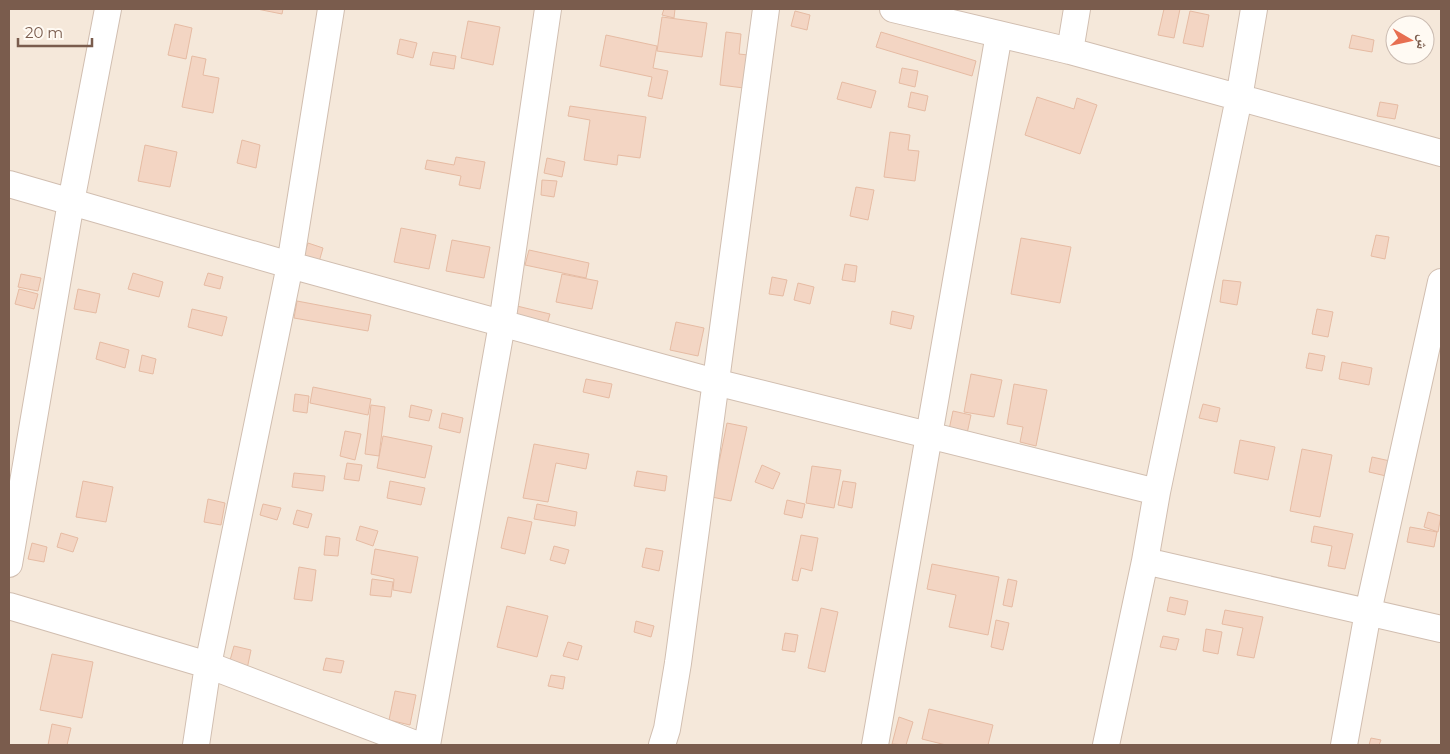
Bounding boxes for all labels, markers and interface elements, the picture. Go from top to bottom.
scale bar [18,15,91,47]
north arrow [1385,15,1435,65]
text: 20 m [25,23,63,42]
text: ش [1413,33,1433,51]

